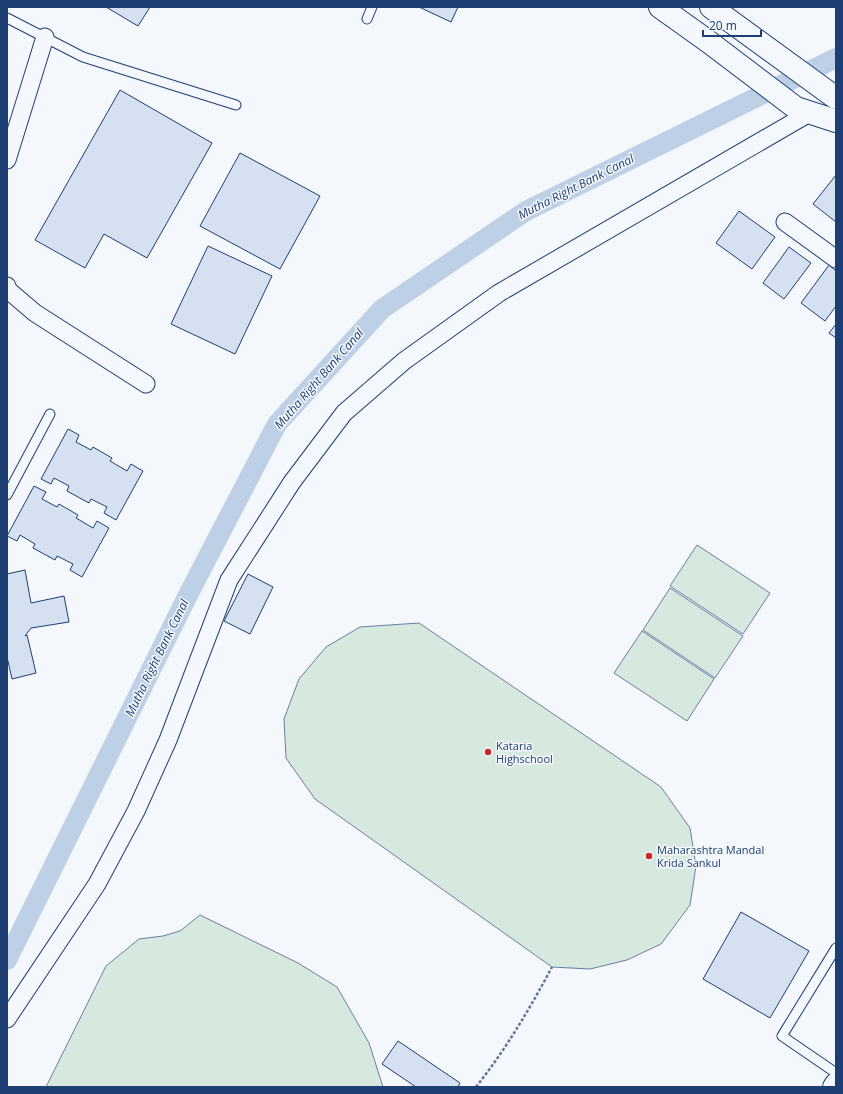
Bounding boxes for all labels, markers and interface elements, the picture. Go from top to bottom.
scale bar [703,12,761,38]
text: 20 m [709,17,737,34]
water label: Mutha Right Bank Canal [515,149,638,223]
water label: Mutha Right Bank Canal [270,324,368,433]
water label: Mutha Right Bank Canal [121,596,193,719]
place label: Kataria Highschool [496,738,553,766]
marker: Kataria Highschool [483,747,493,757]
place label: Maharashtra Mandal Krida Sankul [657,842,764,870]
marker: Maharashtra Mandal Krida Sankul [644,851,654,861]

